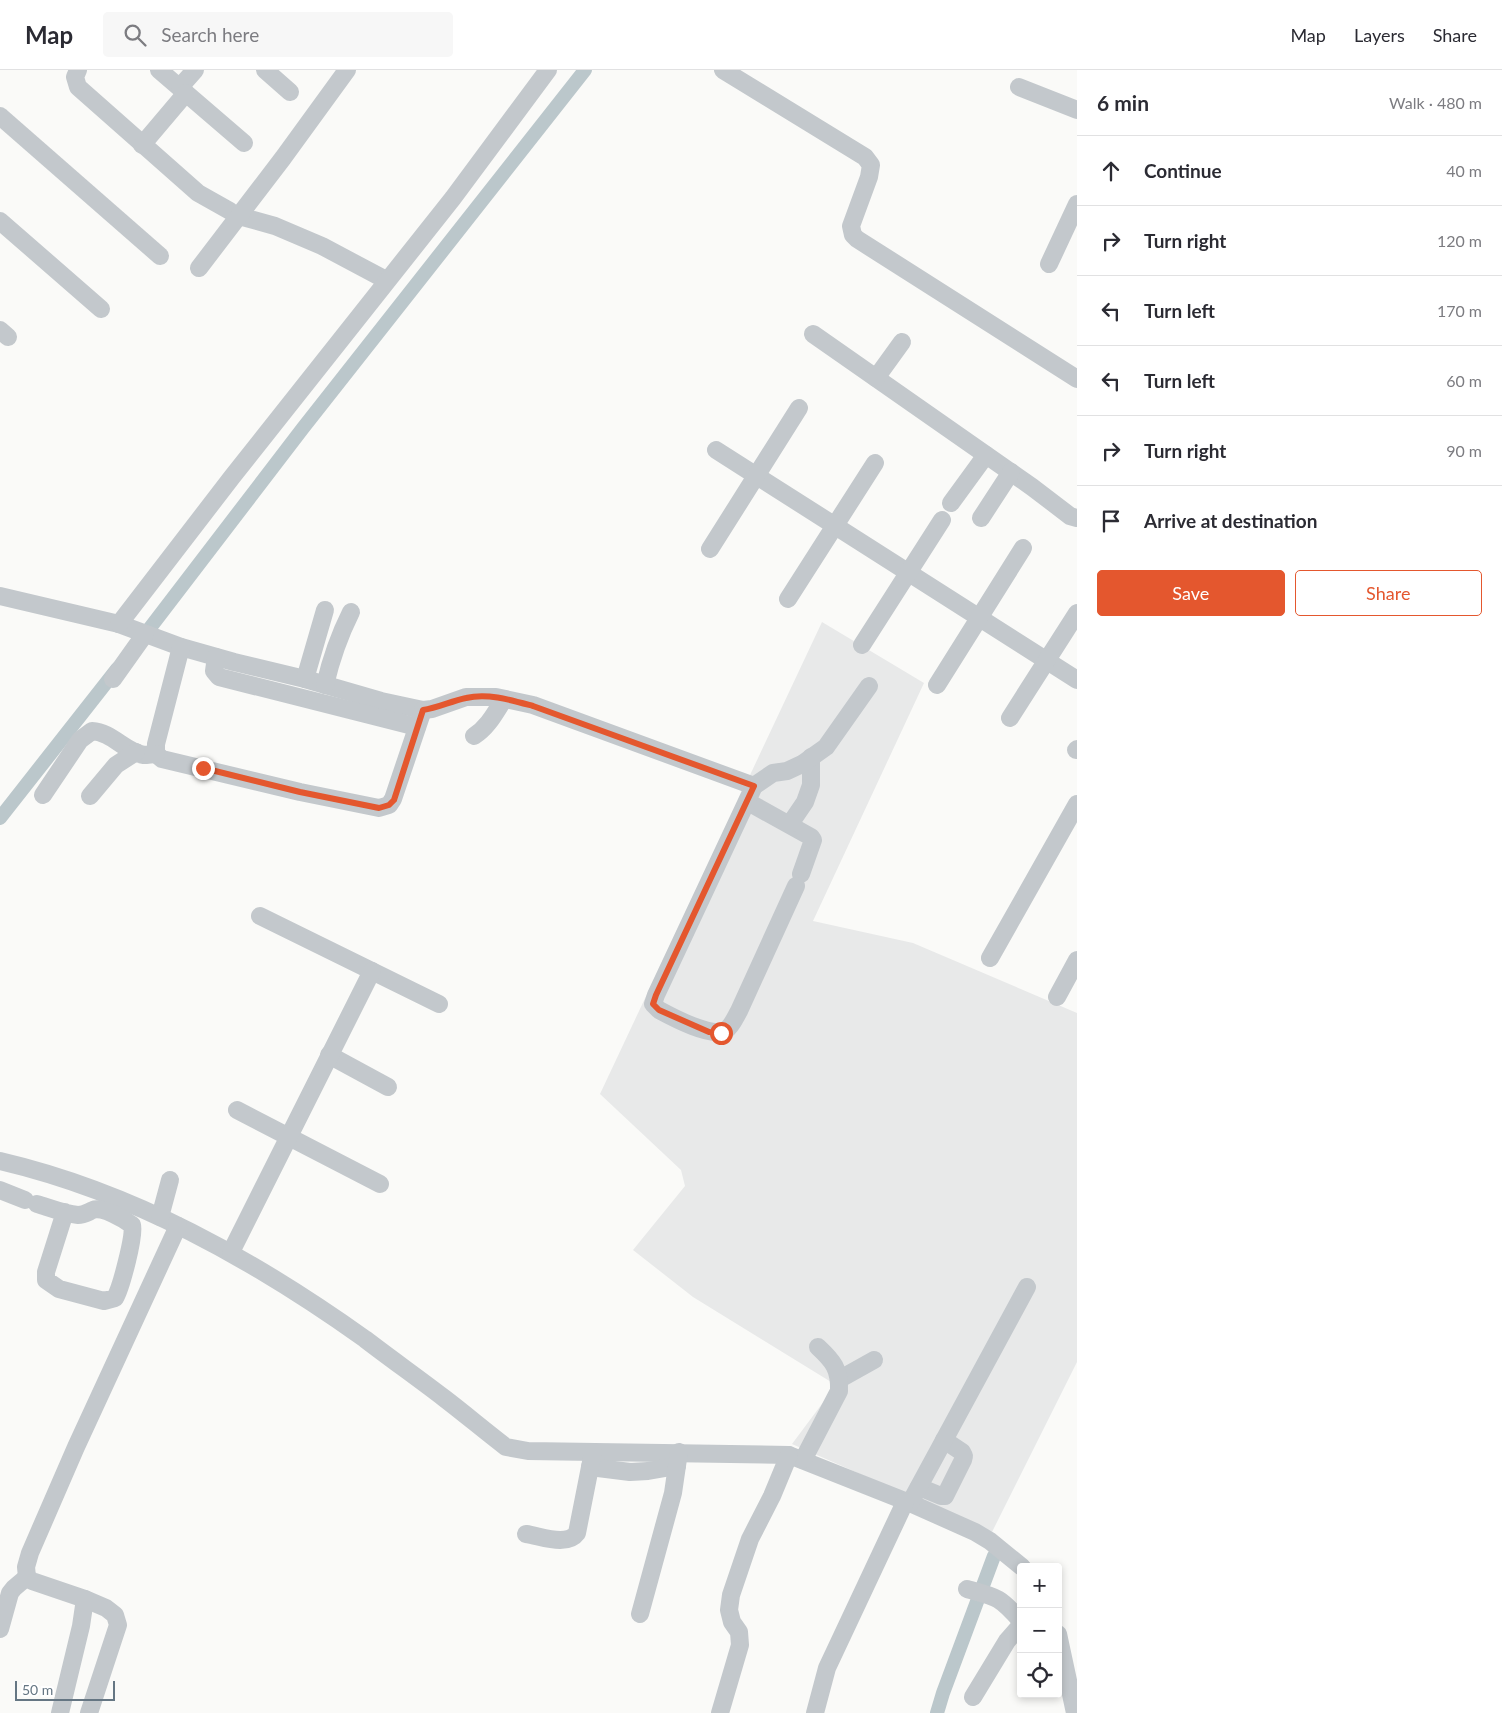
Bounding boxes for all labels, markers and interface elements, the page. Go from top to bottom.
search box [103,12,453,57]
text: Map [25,20,73,49]
icon: search [121,21,149,49]
text: Search here [161,23,259,46]
text: Map [1290,24,1326,46]
text: Layers [1354,24,1405,46]
text: Share [1433,24,1477,46]
text: 6 min [1097,90,1149,115]
text: Walk · 480 m [1389,93,1482,112]
icon: ahead [1097,157,1125,185]
text: Continue [1144,159,1222,182]
text: 40 m [1446,161,1482,180]
icon: right [1097,227,1125,255]
text: Turn right [1144,229,1226,252]
text: 120 m [1437,231,1482,250]
icon: left [1097,297,1125,325]
text: Turn left [1144,299,1215,322]
text: 170 m [1437,301,1482,320]
icon: left [1097,367,1125,395]
text: Turn left [1144,369,1215,392]
text: 60 m [1446,371,1482,390]
icon: right [1097,437,1125,465]
text: Turn right [1144,439,1226,462]
text: 90 m [1446,441,1482,460]
icon: arrive [1097,507,1125,535]
text: Arrive at destination [1144,509,1317,532]
button: Save [1097,570,1285,616]
button: Share [1295,570,1482,616]
route end [192,757,215,780]
route start [710,1022,733,1045]
map controls [1017,1563,1062,1698]
button: + [1017,1563,1062,1608]
button: − [1017,1608,1062,1653]
button: locate [1017,1653,1062,1698]
scale bar [15,1678,115,1701]
text: 50 m [22,1681,53,1698]

